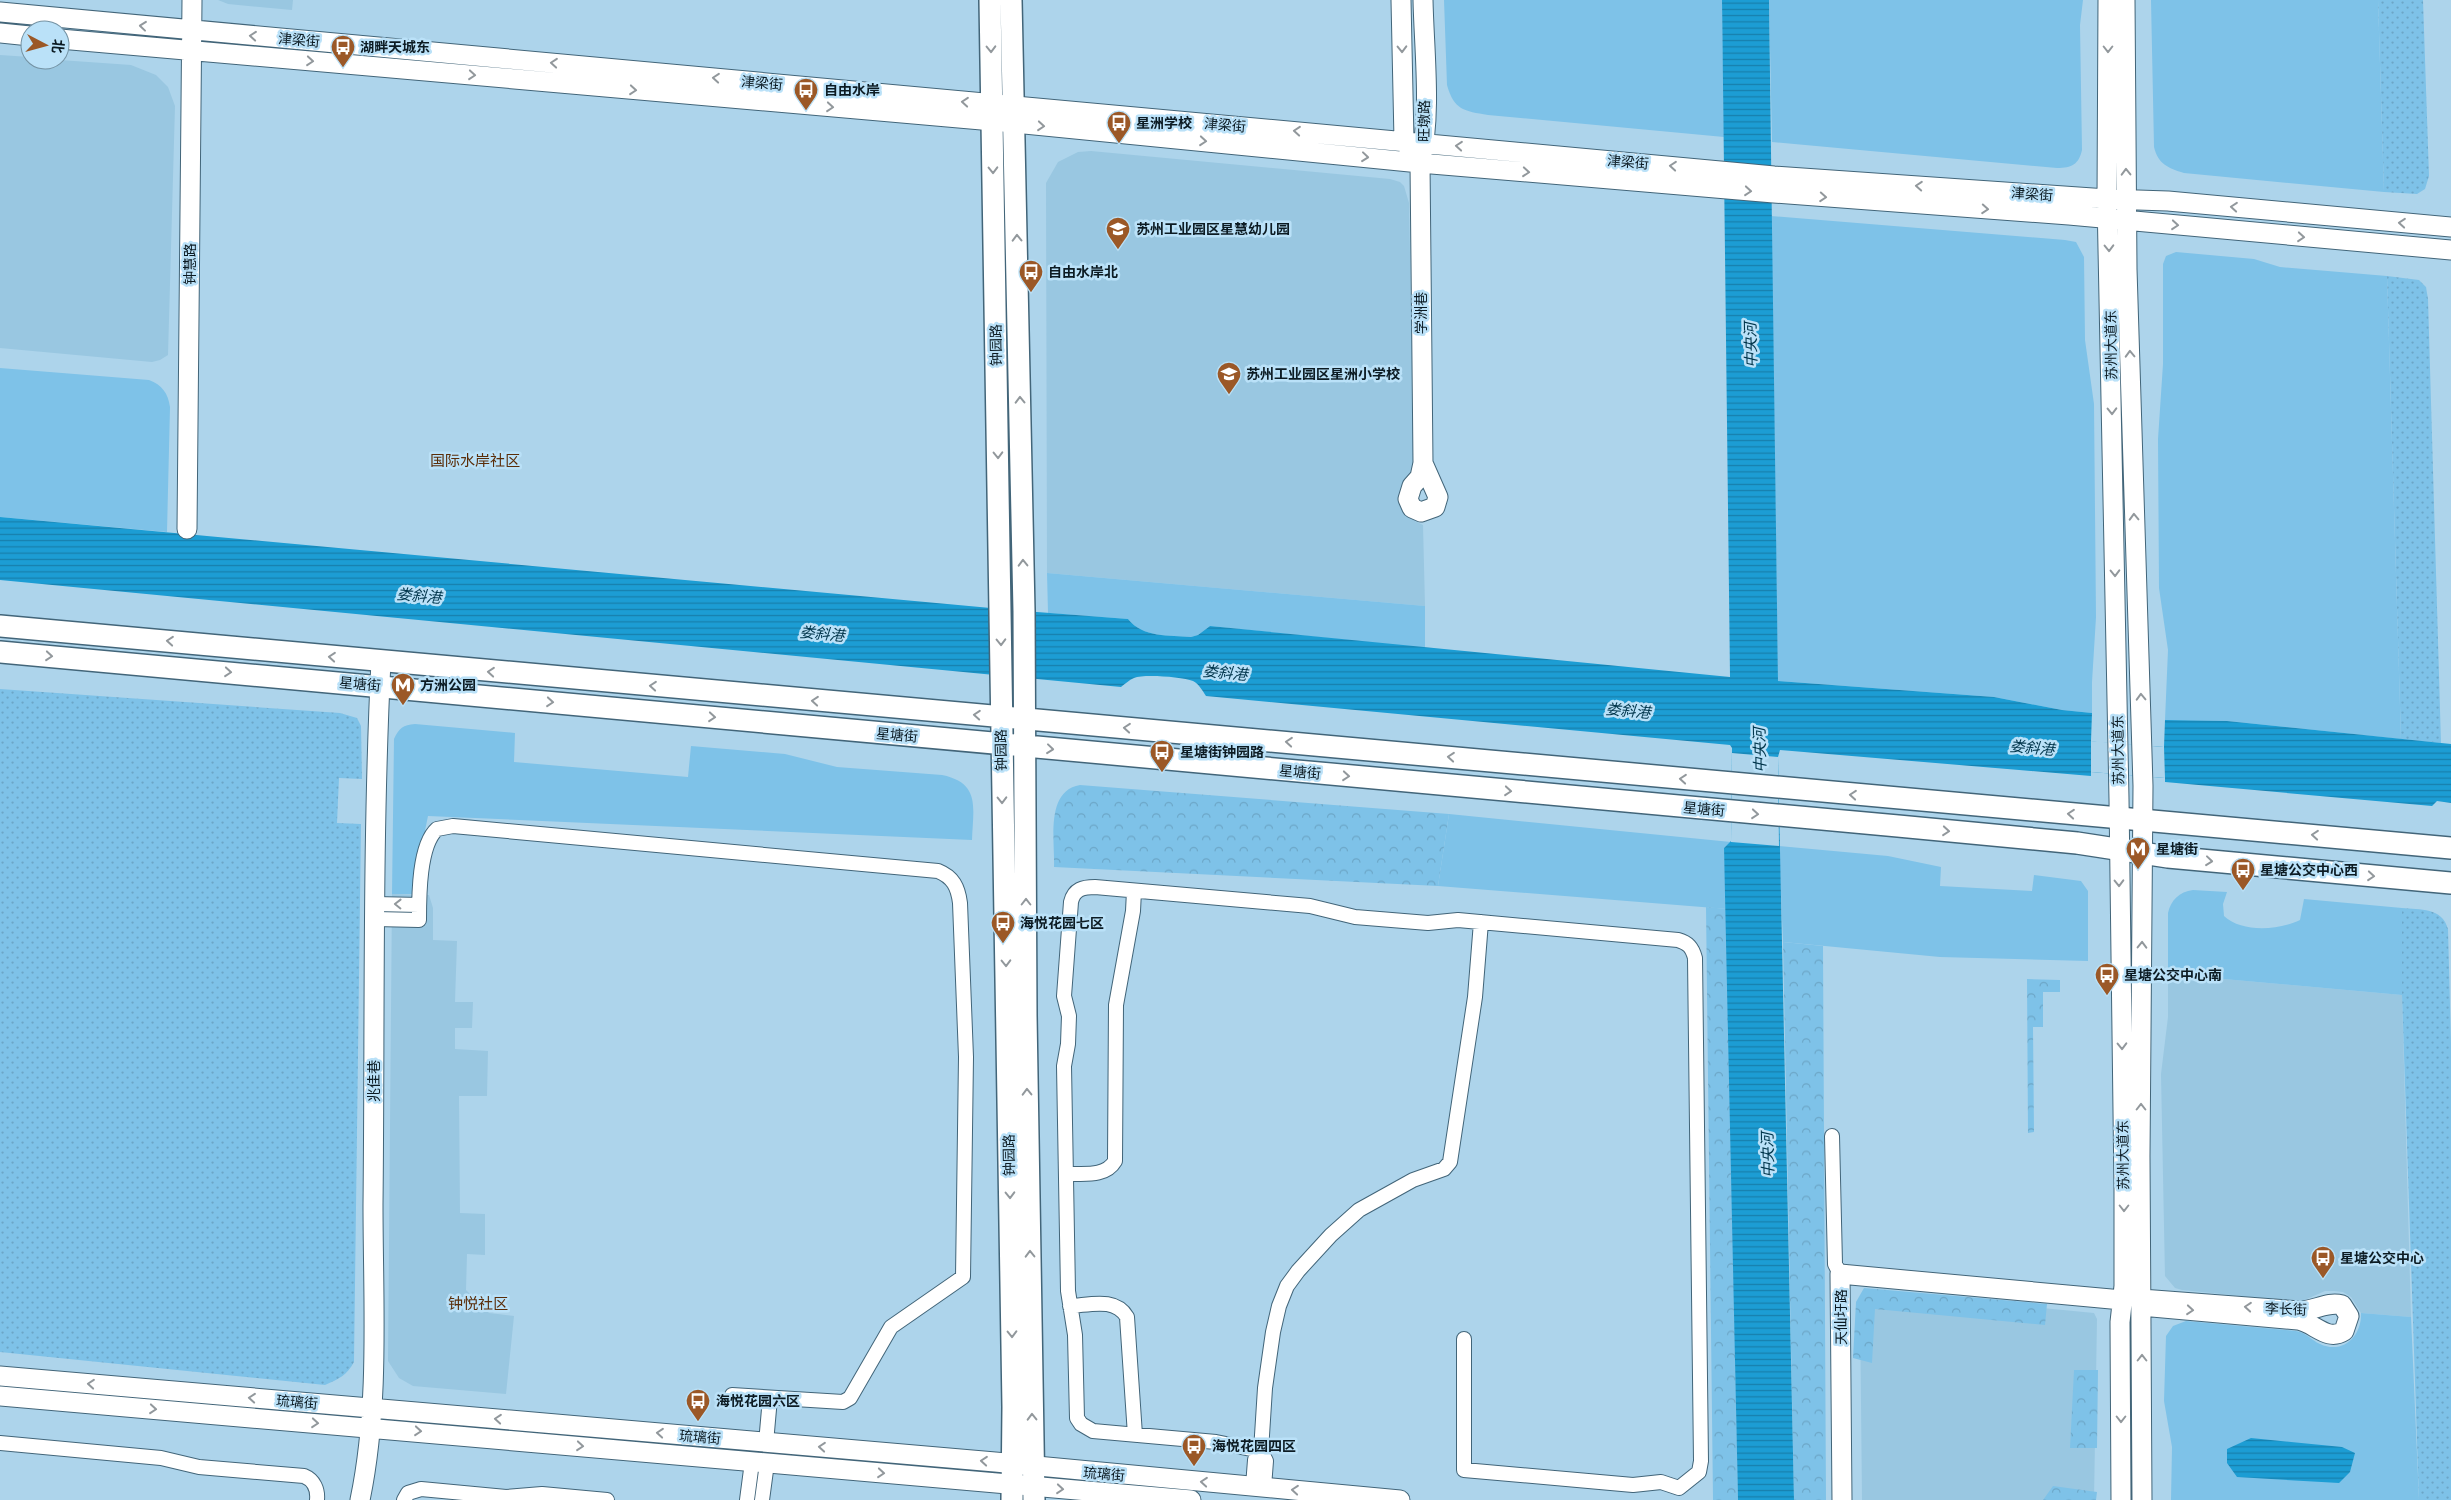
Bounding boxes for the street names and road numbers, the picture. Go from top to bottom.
street label: 津梁街 [277,30,321,50]
street label: 津梁街 [740,73,784,93]
street label: 旺墩路 [1416,100,1432,142]
street label: 津梁街 [1203,115,1247,135]
street label: 津梁街 [1606,152,1650,172]
street label: 津梁街 [2010,185,2054,203]
street label: 钟慧路 [182,243,198,285]
street label: 学洲巷 [1413,292,1429,334]
street label: 苏州大道东 [2102,310,2120,380]
street label: 钟园路 [988,324,1004,366]
street label: 星塘街 [338,674,382,694]
street label: 苏州大道东 [2109,715,2127,785]
street label: 星塘街 [875,725,919,745]
street label: 钟园路 [993,729,1009,771]
street label: 星塘街 [1278,762,1322,782]
street label: 星塘街 [1682,799,1726,819]
street label: 兆佳巷 [366,1060,382,1102]
street label: 苏州大道东 [2114,1120,2132,1190]
street label: 钟园路 [1001,1134,1017,1176]
street label: 天仙圩路 [1833,1289,1849,1345]
street label: 李长街 [2265,1300,2307,1318]
street label: 琉璃街 [275,1392,319,1412]
street label: 琉璃街 [678,1427,722,1447]
street label: 琉璃街 [1082,1464,1126,1484]

